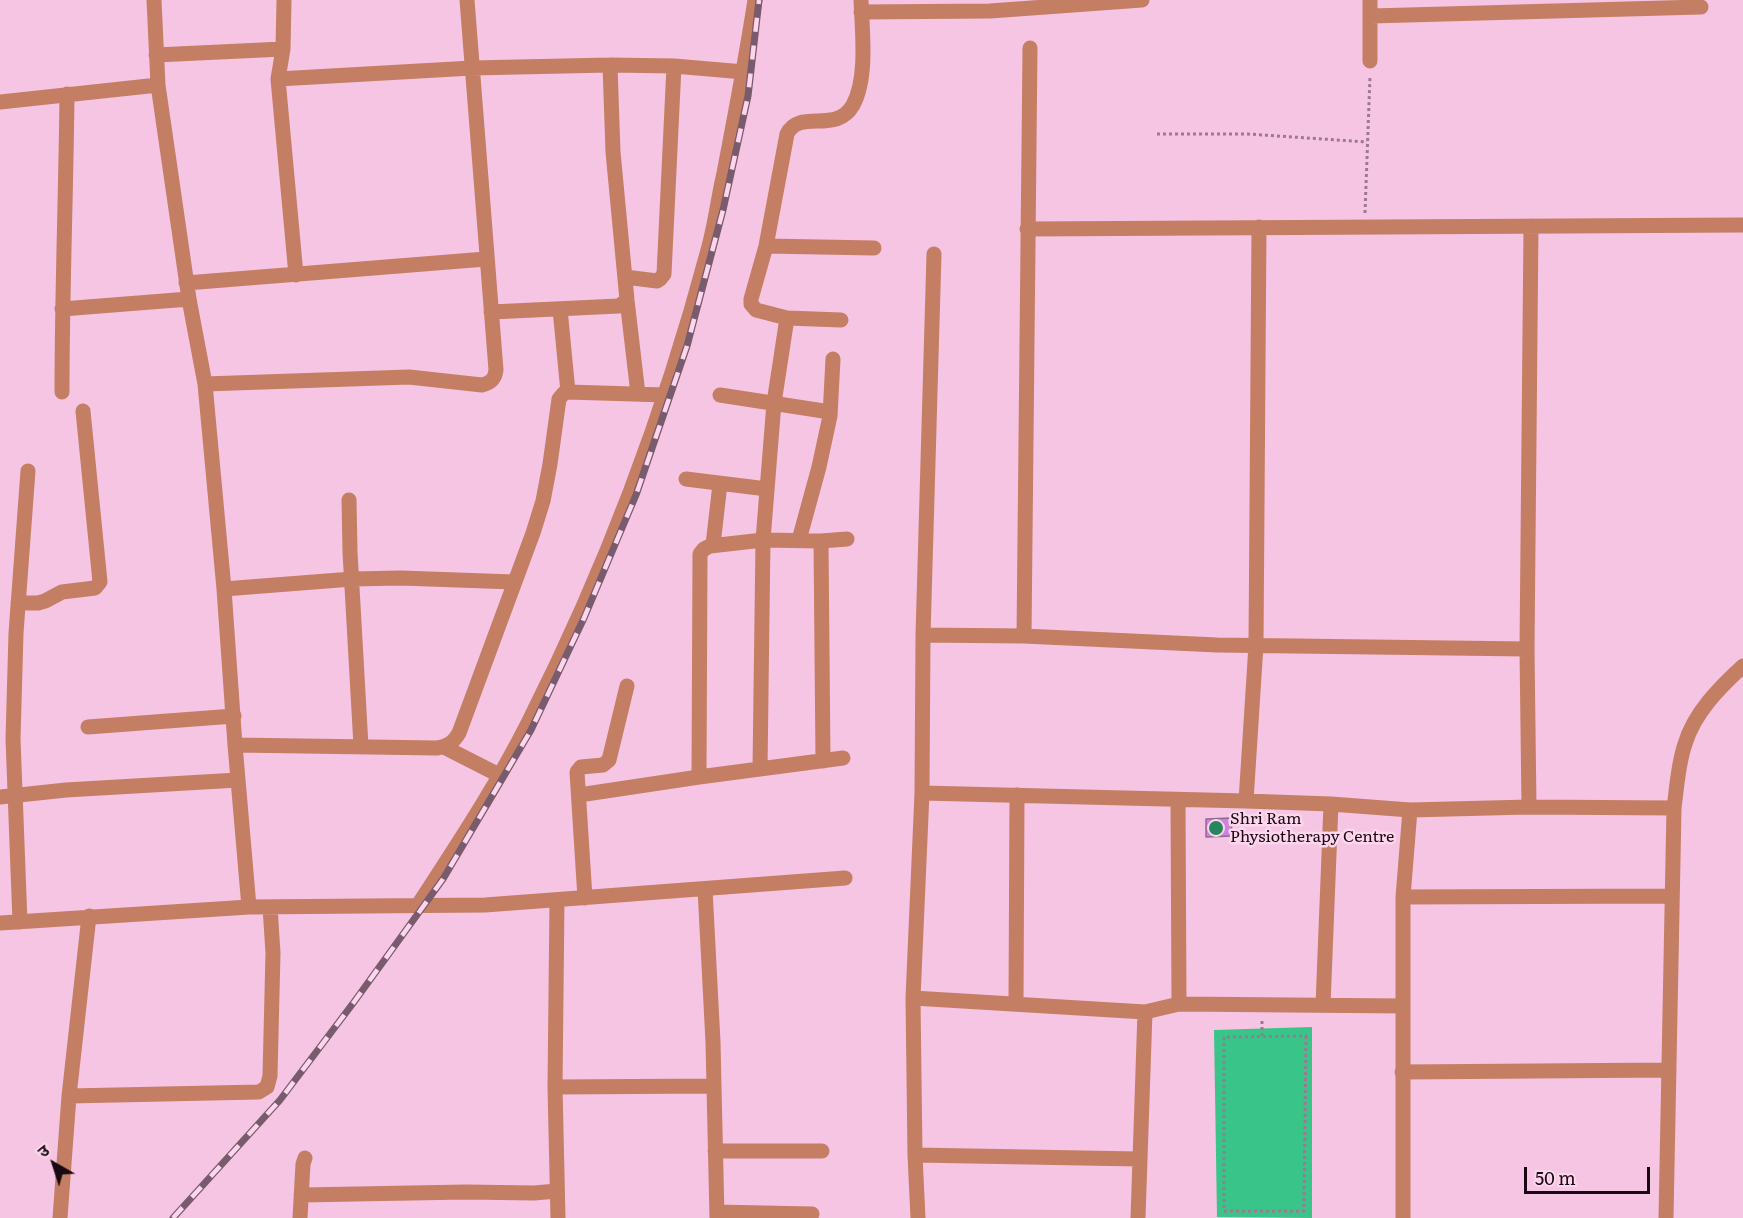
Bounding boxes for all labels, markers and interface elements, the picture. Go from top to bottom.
place label: Shri Ram Physiotherapy Centre [1230,809,1394,847]
marker: Shri Ram Physiotherapy Centre [1207,819,1225,837]
north arrow [24,1134,84,1194]
text: उ [31,1138,54,1162]
scale bar [1527,1155,1653,1193]
text: 50 m [1535,1164,1576,1191]

